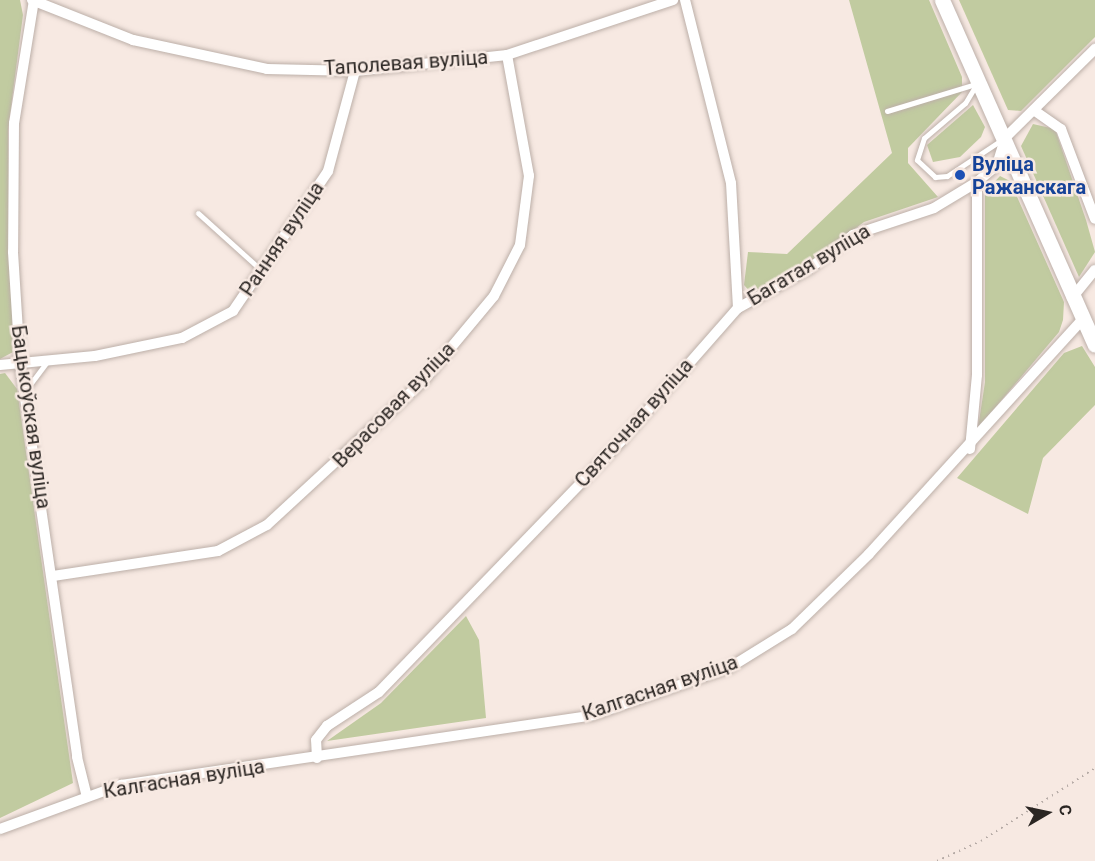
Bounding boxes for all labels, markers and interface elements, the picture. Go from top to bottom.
street label: Таполевая вуліца [323,45,489,81]
place label: Вуліца Ражанскага [972,152,1086,199]
marker: Вуліца Ражанскага [953,168,967,182]
street label: Ранняя вуліца [235,177,329,301]
street label: Багатая вуліца [743,219,875,311]
street label: Бацькоўская вуліца [6,324,56,510]
street label: Верасовая вуліца [328,337,460,473]
street label: Святочная вуліца [570,354,698,492]
street label: Калгасная вуліца [579,650,741,726]
street label: Калгасная вуліца [102,754,266,804]
north arrow [1017,783,1077,843]
text: С [1055,803,1075,817]

